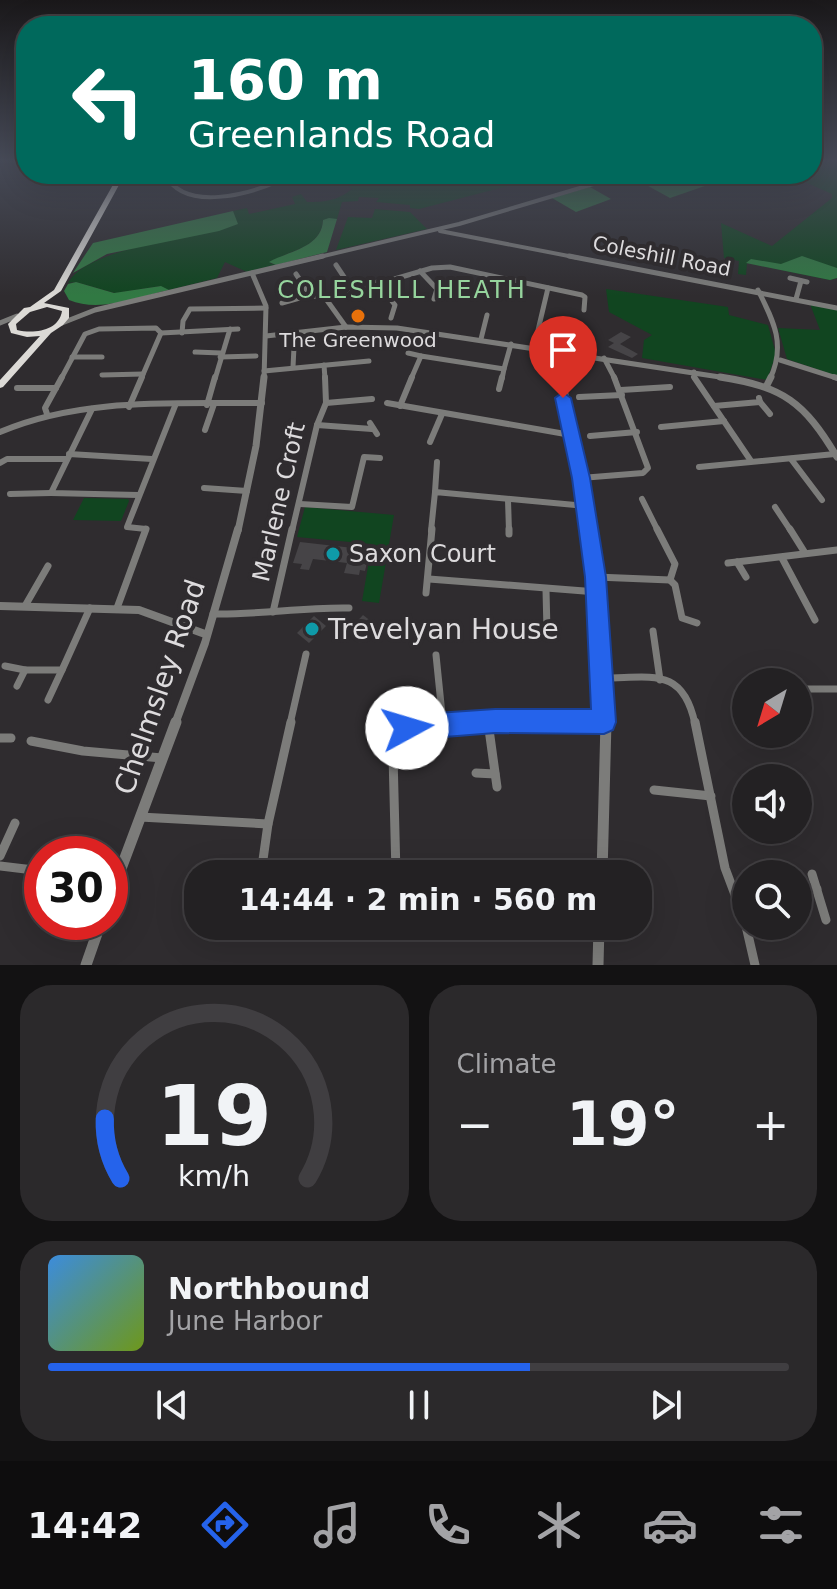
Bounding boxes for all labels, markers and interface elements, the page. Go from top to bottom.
text: 160 m [188,47,383,112]
icon: left [56,48,160,152]
text: Greenlands Road [188,114,495,155]
street label: Coleshill Road [591,231,733,281]
district label: COLESHILL HEATH [277,276,527,304]
marker: The Greenwood [349,307,367,325]
pin [529,316,597,398]
place label: The Greenwood [278,328,437,352]
icon: arrive [541,328,585,372]
street label: Marlene Croft [247,420,311,584]
place label: Saxon Court [349,540,496,568]
marker: Saxon Court [324,545,342,563]
street label: Chelmsley Road [108,575,212,799]
place label: Trevelyan House [327,613,559,646]
marker: Trevelyan House [303,620,321,638]
north arrow [732,668,812,748]
map controls [732,668,812,940]
position arrow [365,686,449,770]
button: sound [732,764,812,844]
speed limit sign: 30 [24,836,128,940]
button: search [732,860,812,940]
text: 14:44 · 2 min · 560 m [239,882,597,917]
text: Climate [457,1049,557,1079]
text: 19 [156,1068,272,1165]
text: 19° [566,1089,680,1159]
text: − [457,1099,493,1150]
text: + [752,1099,789,1150]
text: km/h [178,1159,250,1193]
text: Northbound [168,1271,371,1306]
text: June Harbor [168,1306,322,1336]
icon: previous [150,1383,194,1427]
icon: pause [397,1383,441,1427]
icon: next [644,1383,688,1427]
icon: directions [197,1497,253,1553]
icon: music [309,1497,365,1553]
icon: phone [420,1497,476,1553]
icon: climate [531,1497,587,1553]
icon: car [642,1497,698,1553]
icon: filters [753,1497,809,1553]
text: 14:42 [28,1505,142,1546]

